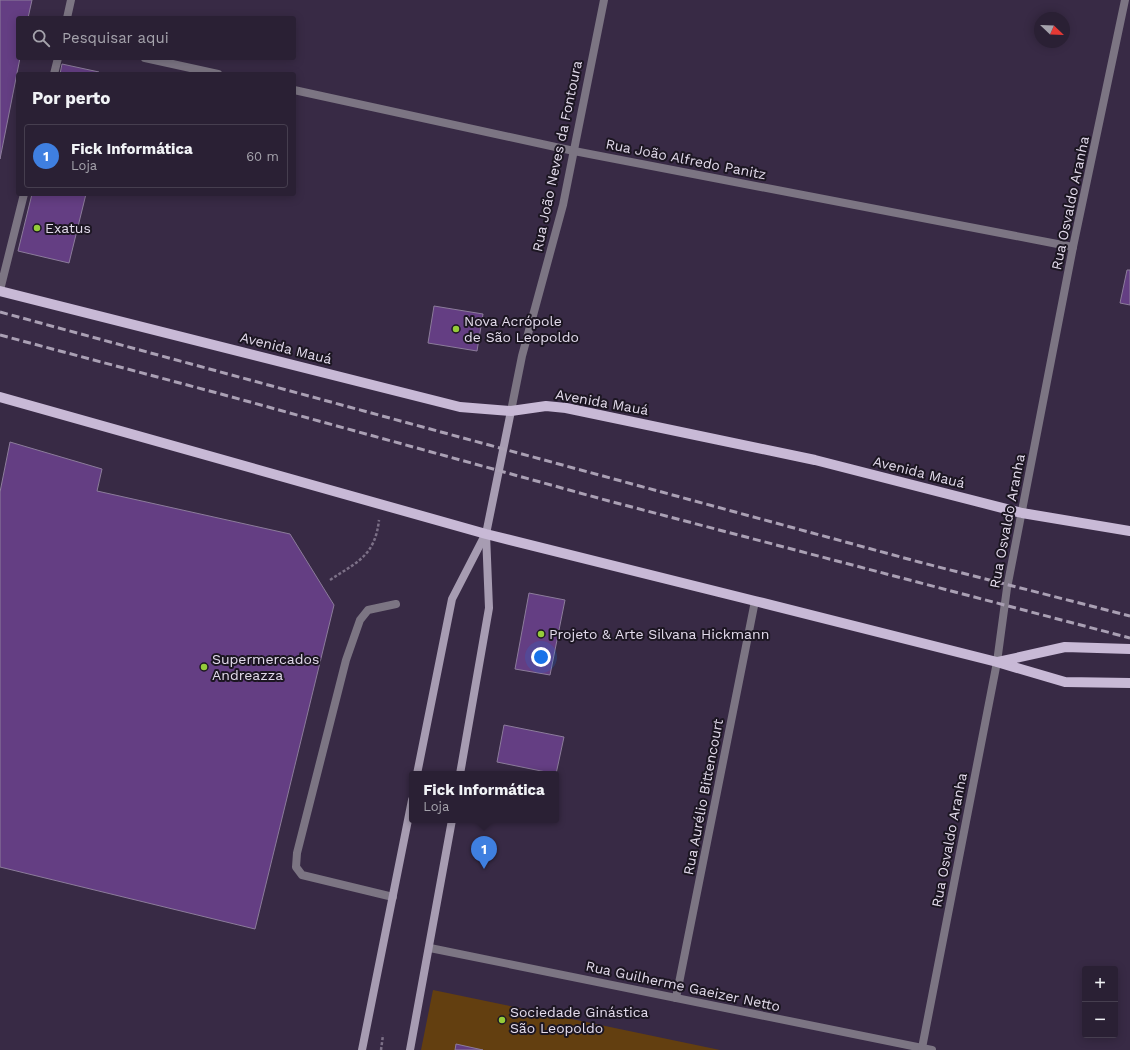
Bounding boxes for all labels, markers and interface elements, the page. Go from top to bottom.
north arrow [1034,12,1070,48]
search box [16,16,296,60]
icon: search [30,27,52,49]
text: Pesquisar aqui [62,29,169,47]
street label: Rua João Neves da Fontoura [529,59,585,253]
text: Por perto [32,88,110,108]
street label: Rua Osvaldo Aranha [1048,135,1092,271]
street label: Rua João Alfredo Panitz [604,136,768,182]
text: Fick Informática [71,140,193,158]
text: 1 [43,149,49,164]
text: 60 m [246,149,279,164]
text: Loja [71,158,97,173]
place label: Exatus [45,220,91,236]
marker: Exatus [32,223,42,233]
place label: Nova Acrópole de São Leopoldo [464,313,579,345]
marker: Nova Acrópole de São Leopoldo [451,324,461,334]
street label: Avenida Mauá [238,329,334,367]
street label: Avenida Mauá [554,386,650,418]
street label: Rua Osvaldo Aranha [986,452,1028,590]
street label: Avenida Mauá [871,453,967,491]
place label: Projeto & Arte Silvana Hickmann [549,626,769,642]
marker: Projeto & Arte Silvana Hickmann [536,629,546,639]
your location [531,647,551,667]
place label: Supermercados Andreazza [212,651,319,683]
marker: Supermercados Andreazza [199,662,209,672]
street label: Rua Aurélio Bittencourt [680,718,726,876]
popup [409,771,559,823]
street label: Rua Osvaldo Aranha [928,771,970,909]
text: Fick Informática [423,781,545,799]
text: Loja [423,799,449,814]
pin: 1 [471,836,497,869]
street label: Rua Guilherme Gaeizer Netto [584,958,782,1014]
map controls [1082,966,1118,1038]
button: + [1082,966,1118,1002]
button: − [1082,1002,1118,1038]
place label: Sociedade Ginástica São Leopoldo [510,1004,649,1036]
marker: Sociedade Ginástica São Leopoldo [497,1015,507,1025]

